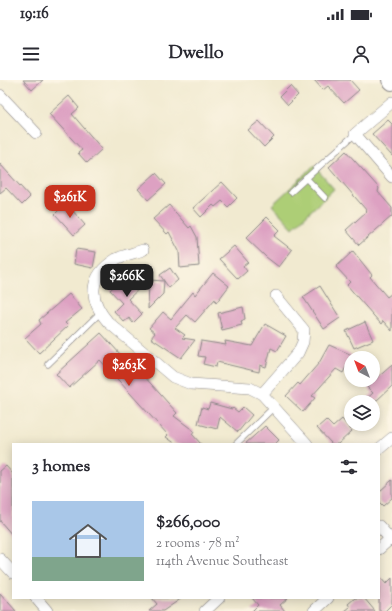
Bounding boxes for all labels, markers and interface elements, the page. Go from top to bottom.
text: 19:16 [20,4,49,25]
text: Dwello [168,41,224,67]
icon: menu [20,43,42,65]
icon: person [350,43,372,65]
pin: $261K [42,185,98,219]
text: $261K [53,189,87,207]
pin: $266K [99,264,155,298]
text: $266K [109,268,145,286]
north arrow [344,351,380,387]
map controls [344,351,380,431]
pin: $263K [101,353,157,387]
text: $263K [112,357,146,375]
button: layers [344,395,380,431]
text: 3 homes [32,455,90,479]
icon: filters [338,456,360,478]
text: $266,000 [156,511,220,535]
icon: home [64,517,112,565]
text: 2 rooms · 78 m² [156,535,240,553]
text: 114th Avenue Southeast [156,553,288,571]

